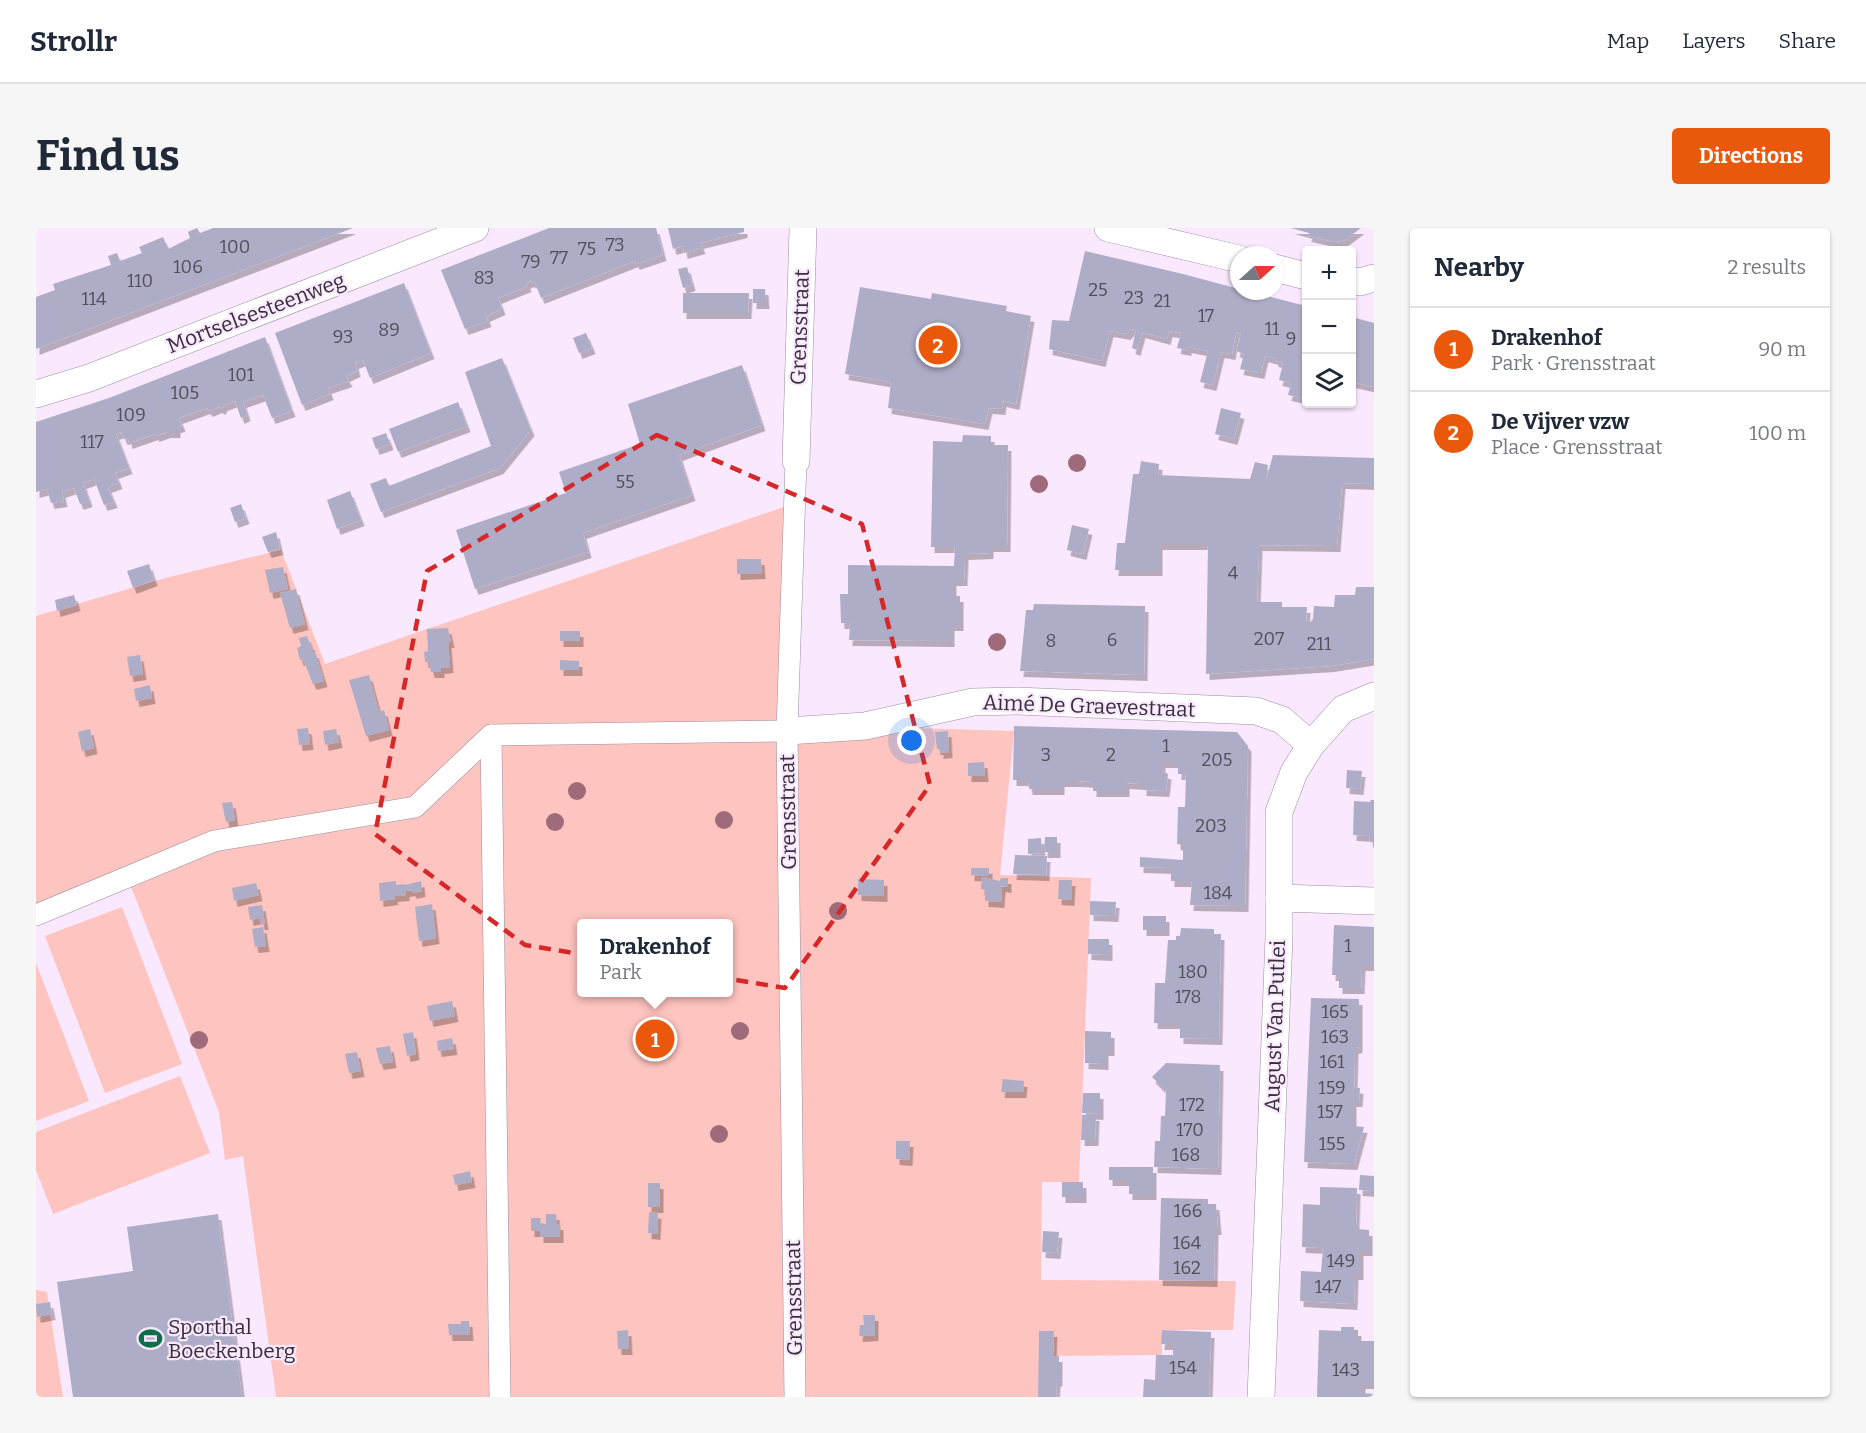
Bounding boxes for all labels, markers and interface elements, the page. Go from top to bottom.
text: Strollr [30,25,117,58]
text: Map [1607,28,1649,54]
text: Layers [1682,28,1746,54]
text: Share [1779,28,1836,54]
button: Directions [1672,128,1830,184]
text: Find us [36,131,180,181]
house number: 73 [606,234,624,256]
house number: 100 [220,236,250,258]
house number: 75 [578,238,596,260]
north arrow [1230,246,1284,300]
map controls [1302,246,1356,408]
button: + [1302,246,1356,300]
house number: 77 [550,247,568,269]
house number: 79 [521,251,541,273]
text: Nearby [1434,252,1524,283]
text: 2 results [1727,255,1806,279]
house number: 106 [173,256,203,278]
street label: Mortselsesteenweg [163,267,349,359]
house number: 83 [474,267,494,289]
street label: Grensstraat [785,268,815,385]
house number: 110 [127,270,153,292]
house number: 25 [1088,279,1108,301]
house number: 23 [1124,287,1144,309]
house number: 114 [81,288,107,310]
house number: 21 [1153,290,1171,312]
button: − [1302,300,1356,354]
house number: 17 [1198,305,1214,327]
house number: 11 [1265,318,1280,340]
house number: 89 [378,319,400,341]
pin: 2 [918,322,958,368]
text: Drakenhof [1491,324,1602,351]
house number: 93 [333,326,353,348]
house number: 9 [1286,328,1296,350]
text: 1 [1449,337,1458,361]
text: 90 m [1758,337,1806,361]
text: Park · Grensstraat [1491,351,1656,375]
button: layers [1302,354,1356,408]
house number: 101 [228,364,255,386]
house number: 105 [171,382,199,404]
house number: 109 [116,404,146,426]
text: De Vijver vzw [1491,408,1629,435]
text: 2 [1448,421,1459,445]
text: 100 m [1749,421,1806,445]
house number: 117 [80,431,104,453]
text: Place · Grensstraat [1491,435,1663,459]
house number: 55 [615,471,635,493]
house number: 4 [1228,562,1239,584]
house number: 207 [1254,628,1284,650]
house number: 6 [1107,629,1117,651]
house number: 8 [1046,630,1056,652]
house number: 211 [1307,633,1332,655]
street label: Aimé De Graevestraat [982,689,1196,723]
your location [897,726,926,755]
house number: 1 [1162,735,1170,757]
house number: 3 [1041,744,1051,766]
house number: 2 [1106,744,1116,766]
house number: 205 [1202,749,1232,771]
street label: Grensstraat [774,753,802,870]
house number: 203 [1195,815,1227,837]
house number: 184 [1204,882,1233,904]
popup [577,919,733,997]
text: Drakenhof [600,933,710,960]
house number: 1 [1344,935,1352,957]
street label: August Van Putlei [1259,940,1291,1112]
text: Park [600,960,642,984]
house number: 180 [1178,961,1208,983]
house number: 178 [1175,986,1201,1008]
house number: 165 [1321,1001,1349,1023]
pin: 1 [636,1016,674,1062]
house number: 163 [1321,1026,1349,1048]
house number: 161 [1320,1051,1345,1073]
house number: 159 [1318,1077,1346,1099]
house number: 172 [1179,1094,1205,1116]
house number: 157 [1317,1101,1343,1123]
house number: 170 [1176,1119,1204,1141]
house number: 155 [1319,1133,1345,1155]
house number: 168 [1172,1144,1200,1166]
house number: 166 [1174,1200,1202,1222]
house number: 164 [1173,1232,1202,1254]
street label: Grensstraat [780,1239,808,1356]
house number: 149 [1327,1250,1355,1272]
house number: 162 [1173,1257,1201,1279]
house number: 147 [1315,1276,1341,1298]
place label: Sporthal Boeckenberg [168,1314,296,1364]
sports icon: Sporthal Boeckenberg [137,1326,163,1352]
house number: 154 [1169,1357,1197,1379]
house number: 143 [1332,1359,1360,1381]

